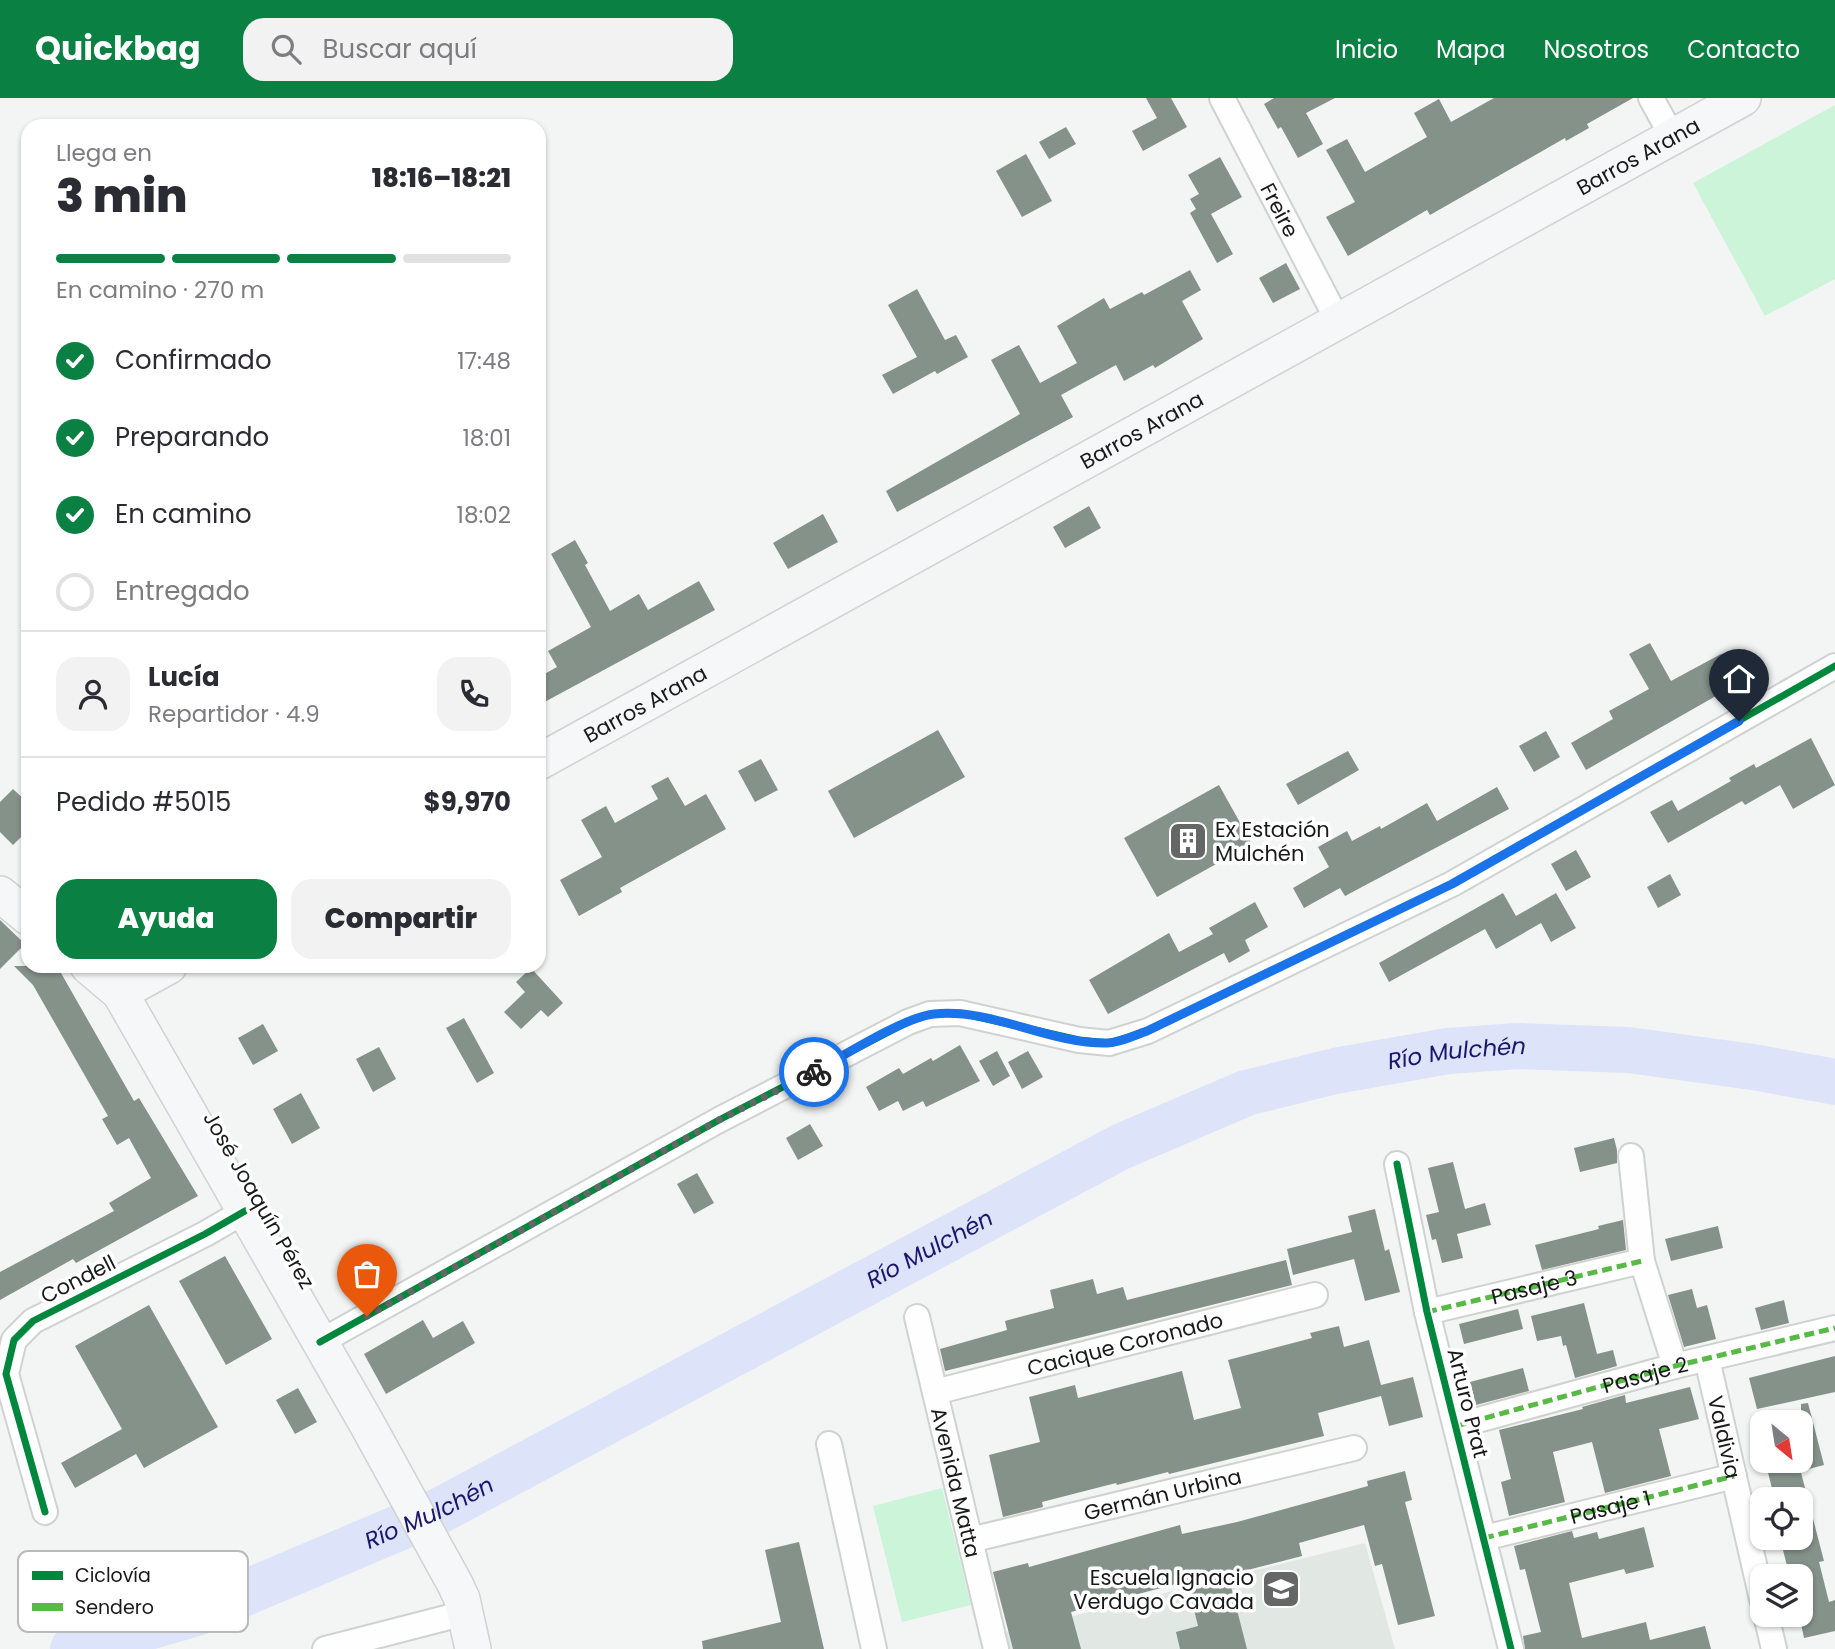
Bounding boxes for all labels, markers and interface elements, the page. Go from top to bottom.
search box [243,18,733,81]
text: Quickbag [35,25,201,72]
icon: search [267,30,305,68]
text: Buscar aquí [323,31,477,67]
text: Inicio [1335,33,1398,66]
text: Mapa [1436,33,1505,66]
text: Nosotros [1543,33,1649,66]
text: Contacto [1687,33,1800,66]
street label: Barros Arana [1571,110,1705,202]
text: Llega en [56,137,152,169]
text: 18:16–18:21 [372,160,511,196]
text: 3 min [56,164,188,228]
street label: Freire [1254,178,1306,242]
text: En camino · 270 m [56,274,264,306]
icon: check [56,342,94,380]
text: Confirmado [115,342,272,378]
text: 17:48 [457,345,511,377]
street label: Barros Arana [1075,384,1208,475]
icon: check [56,419,94,457]
text: Preparando [115,419,269,455]
text: 18:01 [462,422,511,454]
icon: check [56,496,94,534]
text: En camino [115,496,252,532]
text: 18:02 [457,499,511,531]
text: Entregado [115,573,250,609]
pin [1709,649,1769,721]
button: person [56,657,130,731]
button: phone [437,657,511,731]
street label: Barros Arana [578,658,712,749]
text: Lucía [148,659,220,695]
icon: home [1720,660,1758,698]
text: Repartidor · 4.9 [148,698,320,730]
text: Pedido #5015 [56,784,231,820]
text: $9,970 [424,784,511,820]
place label: Ex Estación Mulchén [1215,815,1330,868]
building icon: Ex Estación Mulchén [1167,820,1209,862]
button: Ayuda [56,879,277,959]
button: Compartir [291,879,511,959]
water label: Río Mulchén [1385,1030,1527,1077]
courier [779,1037,849,1107]
icon: bike [795,1053,833,1091]
street label: José Joaquín Pérez [196,1106,322,1294]
water label: Río Mulchén [861,1202,998,1296]
pin [337,1244,397,1316]
street label: Condell [35,1248,121,1310]
icon: bag [348,1255,386,1293]
street label: Pasaje 3 [1488,1262,1580,1311]
street label: Cacique Coronado [1024,1305,1226,1382]
street label: Arturo Prat [1440,1345,1496,1461]
street label: Pasaje 2 [1599,1349,1691,1400]
street label: Valdivia [1701,1393,1748,1481]
street label: Avenida Matta [924,1404,988,1560]
north arrow [1750,1410,1813,1474]
map controls [1750,1410,1813,1627]
street label: Germán Urbina [1081,1461,1244,1527]
water label: Río Mulchén [360,1469,499,1557]
street label: Pasaje 1 [1567,1483,1654,1531]
button: locate [1750,1487,1813,1550]
legend [18,1551,248,1632]
text: Ciclovía [75,1562,151,1589]
place label: Escuela Ignacio Verdugo Cavada [1073,1563,1254,1616]
button: layers [1750,1564,1813,1627]
school or university icon: Escuela Ignacio Verdugo Cavada [1260,1568,1302,1610]
text: Sendero [75,1594,154,1621]

